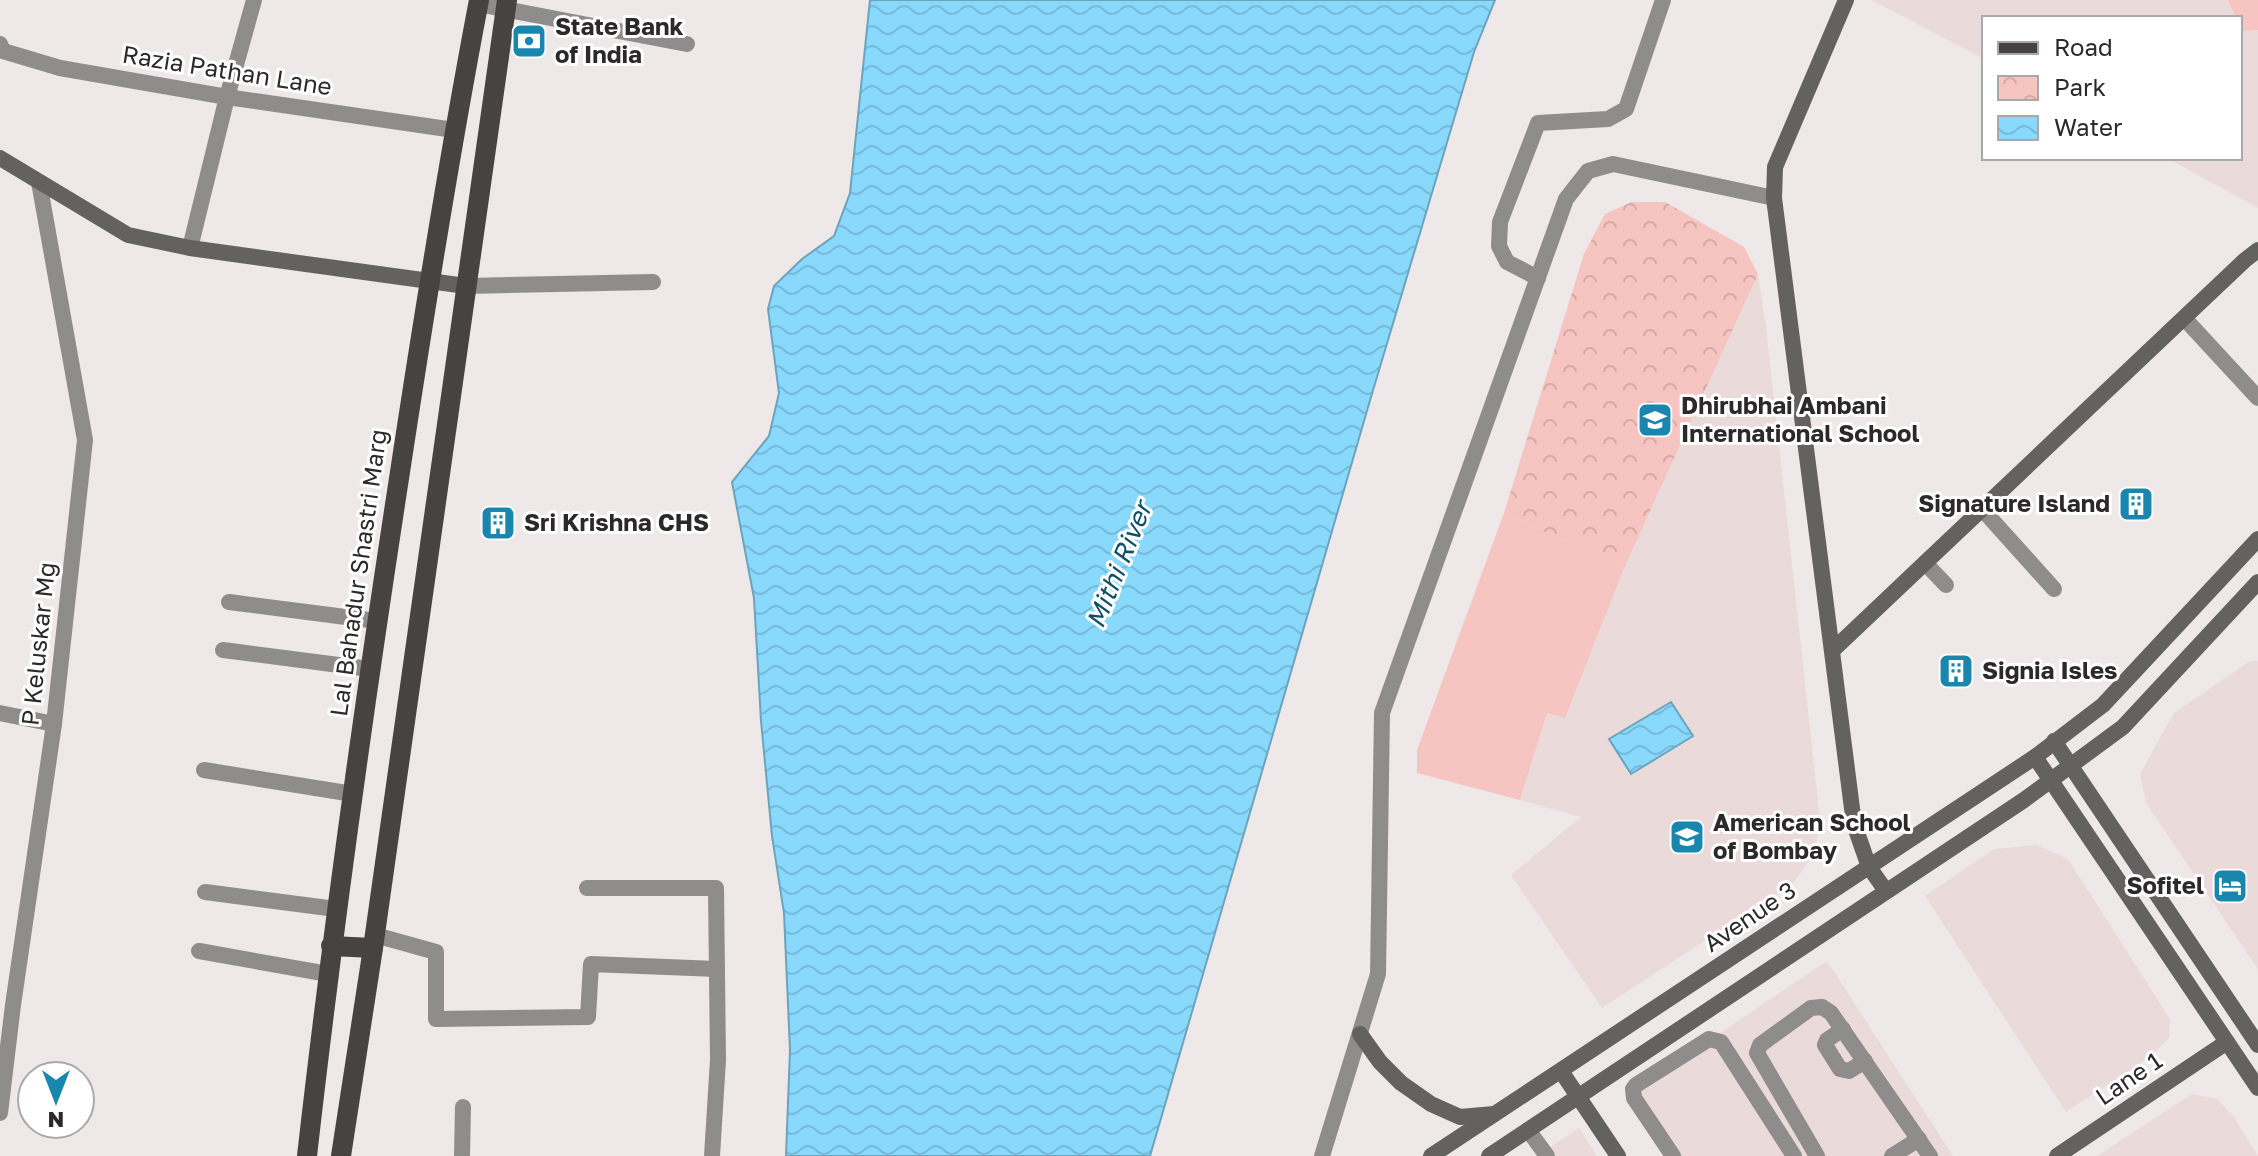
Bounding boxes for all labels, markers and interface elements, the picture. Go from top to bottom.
place label: State Bank of India [555,11,683,68]
legend [1982,16,2242,160]
bank icon: State Bank of India [510,22,548,60]
text: Road [2054,32,2113,61]
street label: Razia Pathan Lane [121,39,334,100]
text: Park [2054,72,2106,101]
text: Water [2054,112,2122,141]
place label: Dhirubhai Ambani International School [1681,390,1920,447]
school or university icon: Dhirubhai Ambani International School [1636,401,1674,439]
street label: Lal Bahadur Shastri Marg [323,427,392,718]
building icon: Signature Island [2117,485,2155,523]
place label: Signature Island [1918,488,2110,517]
water label: Mithi River [1079,494,1159,632]
building icon: Sri Krishna CHS [479,504,517,542]
place label: Sri Krishna CHS [524,507,709,536]
street label: P Keluskar Mg [15,561,61,727]
building icon: Signia Isles [1937,652,1975,690]
place label: Signia Isles [1982,655,2118,684]
place label: American School of Bombay [1713,807,1911,864]
school or university icon: American School of Bombay [1668,818,1706,856]
hotel icon: Sofitel [2211,867,2249,905]
place label: Sofitel [2127,870,2204,899]
street label: Avenue 3 [1698,874,1801,957]
street label: Lane 1 [2089,1045,2167,1110]
north arrow [16,1060,96,1140]
text: N [48,1107,64,1134]

